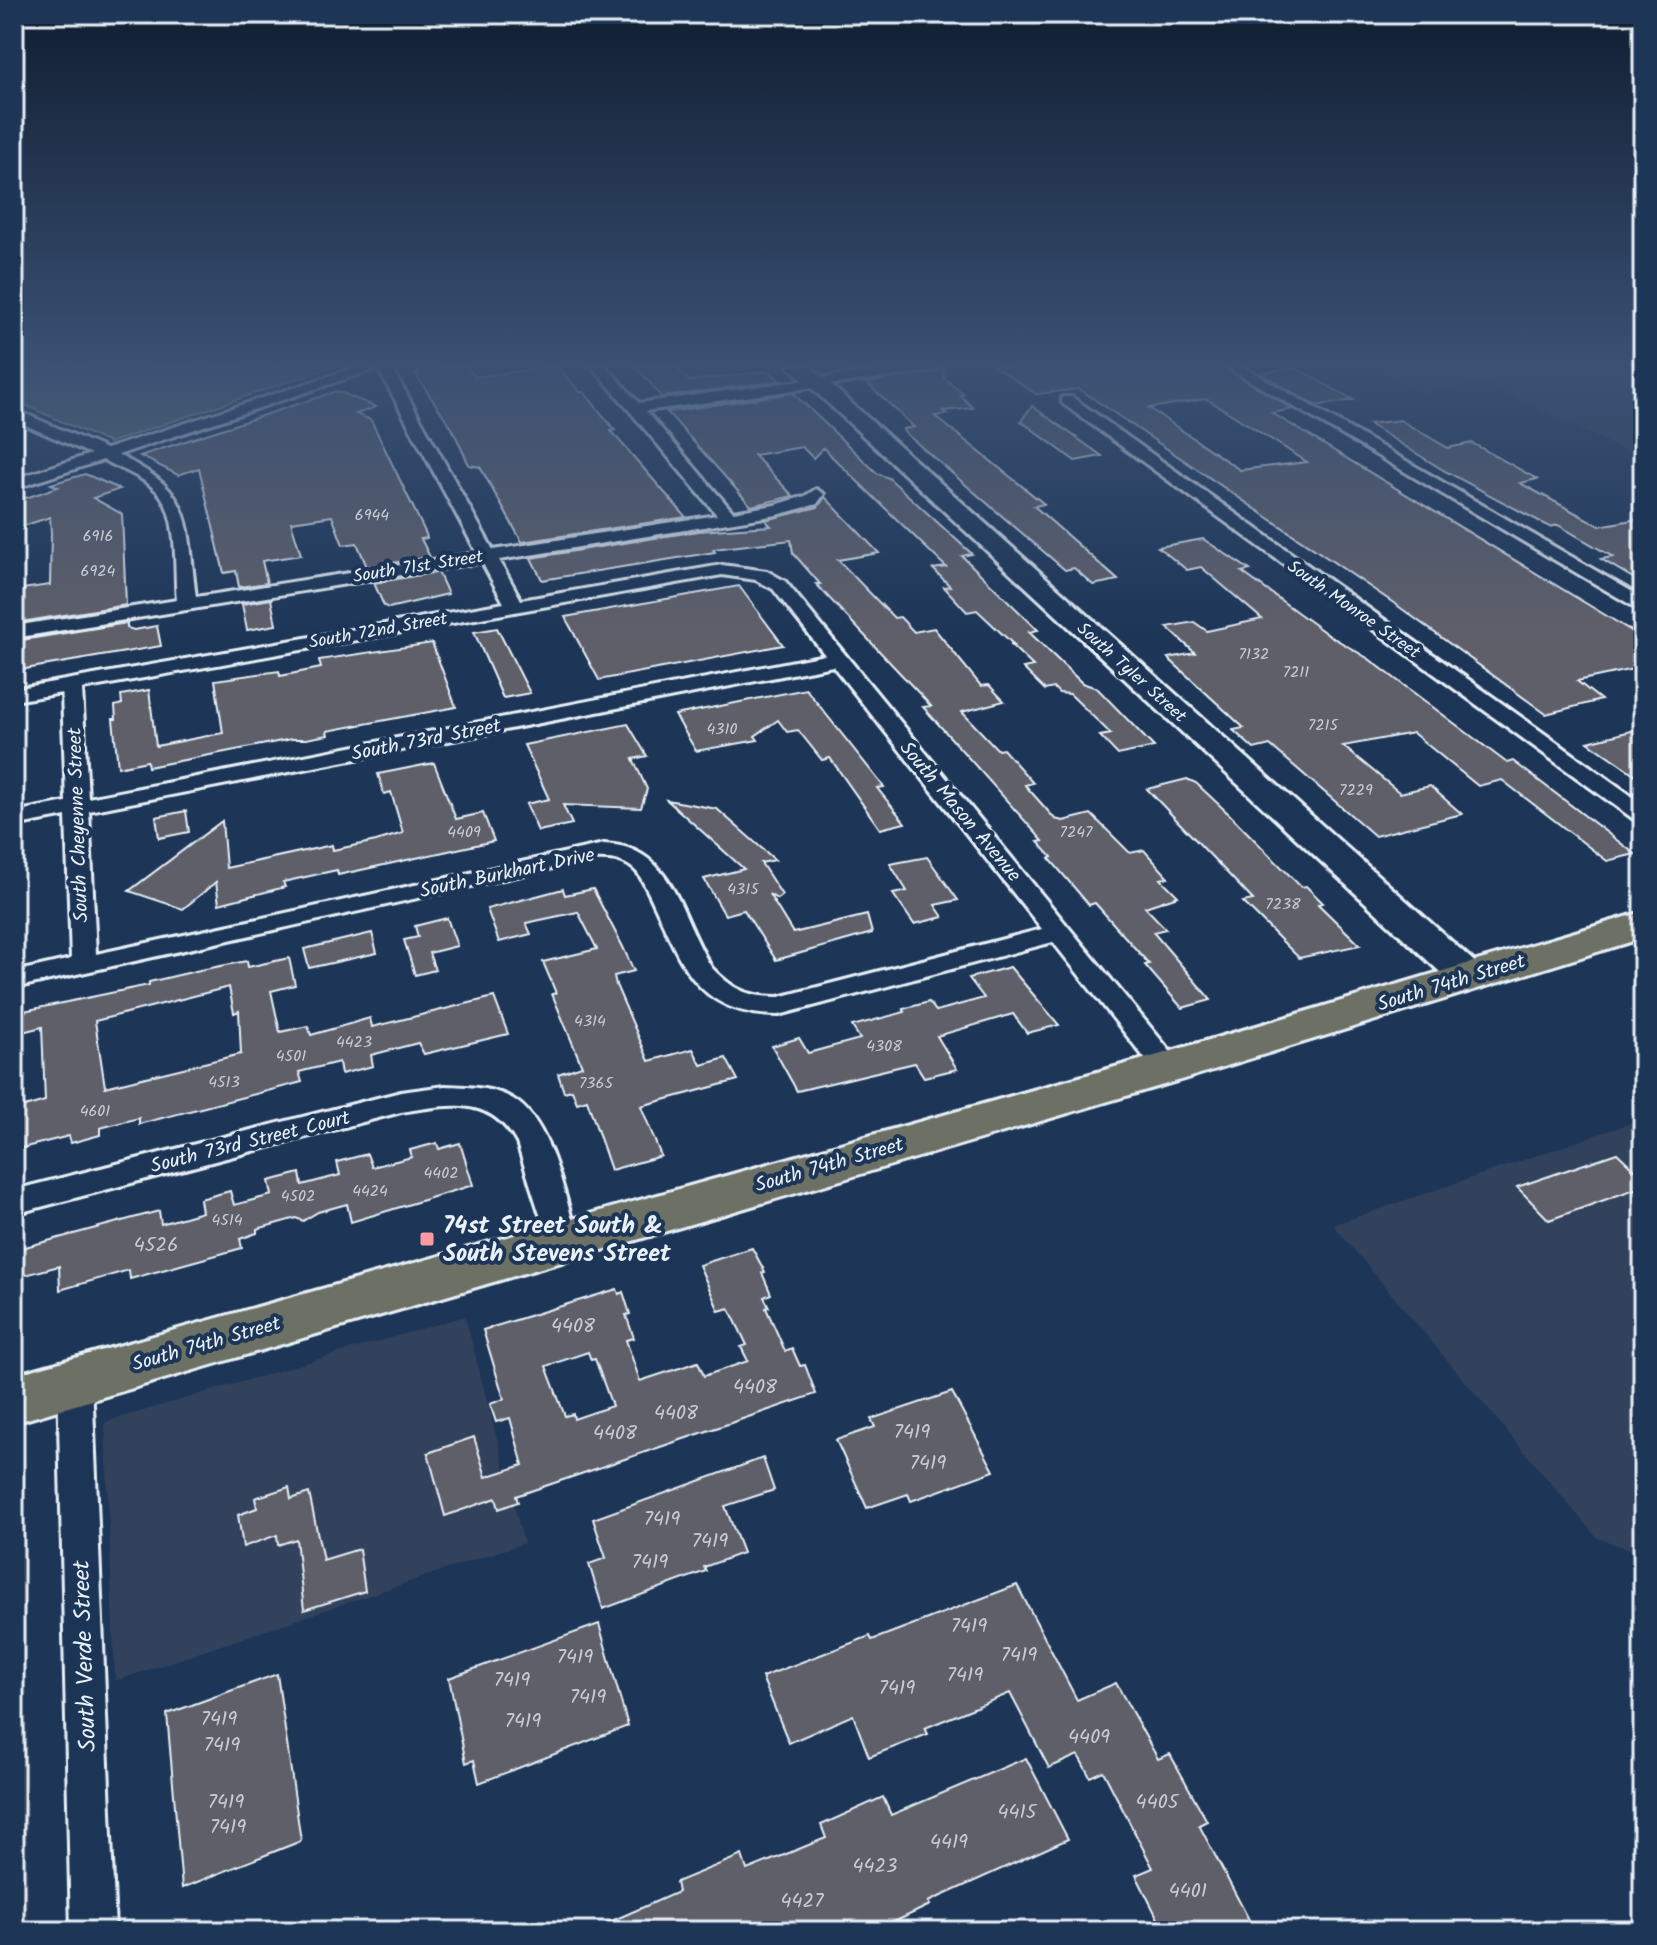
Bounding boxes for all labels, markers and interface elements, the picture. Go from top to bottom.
house number: 6944 [355,503,389,528]
house number: 6916 [83,524,113,549]
street label: South 71st Street [351,543,487,592]
street label: South Monroe Street [1280,553,1427,668]
house number: 6924 [81,559,116,584]
street label: South 72nd Street [307,605,451,658]
street label: South Tyler Street [1069,616,1193,731]
house number: 7132 [1239,642,1269,667]
house number: 7211 [1283,660,1309,685]
street label: South 73rd Street [349,711,504,771]
house number: 7215 [1308,713,1340,738]
house number: 4310 [707,717,737,742]
street label: South Cheyenne Street [60,727,98,923]
street label: South Mason Avenue [891,735,1028,890]
house number: 7229 [1339,778,1373,803]
house number: 4409 [447,820,481,845]
house number: 7247 [1060,820,1093,845]
street label: South Burkhart Drive [417,840,598,908]
house number: 4315 [727,877,760,902]
house number: 7238 [1265,892,1301,917]
street label: South 74th Street [1374,946,1530,1022]
house number: 4314 [574,1009,606,1034]
house number: 4423 [336,1030,372,1055]
house number: 4308 [866,1034,902,1059]
house number: 4501 [276,1044,306,1069]
house number: 4513 [208,1070,240,1095]
house number: 7365 [579,1071,614,1096]
house number: 4601 [80,1099,110,1124]
street label: South 73rd Street Court [147,1103,354,1183]
street label: South 74th Street [751,1129,908,1202]
house number: 4402 [424,1161,458,1186]
house number: 4424 [352,1179,388,1204]
house number: 4502 [281,1184,315,1209]
place label: 74st Street South & South Stevens Street [443,1207,672,1274]
house number: 4514 [211,1208,243,1233]
house number: 4526 [134,1230,178,1262]
marker: 74st Street South & South Stevens Street [418,1230,436,1248]
street label: South 74th Street [128,1308,285,1381]
house number: 4408 [551,1311,596,1343]
house number: 4408 [733,1372,778,1404]
house number: 4408 [654,1398,699,1430]
house number: 7419 [894,1417,930,1449]
house number: 4408 [593,1418,638,1450]
house number: 7419 [910,1448,946,1480]
house number: 7419 [644,1504,680,1536]
house number: 7419 [692,1526,728,1558]
house number: 7419 [632,1547,668,1579]
street label: South Verde Street [63,1559,108,1752]
house number: 7419 [951,1611,987,1643]
house number: 7419 [1001,1640,1037,1672]
house number: 7419 [557,1642,593,1674]
house number: 7419 [947,1660,983,1692]
house number: 7419 [494,1665,530,1697]
house number: 7419 [879,1673,915,1705]
house number: 7419 [570,1682,606,1714]
house number: 7419 [201,1704,237,1736]
house number: 7419 [505,1706,541,1738]
house number: 4409 [1068,1722,1110,1754]
house number: 7419 [204,1730,240,1762]
house number: 7419 [208,1787,244,1819]
house number: 4405 [1136,1787,1180,1819]
house number: 4415 [997,1797,1038,1829]
house number: 7419 [210,1812,246,1844]
house number: 4419 [930,1827,968,1859]
house number: 4423 [852,1851,898,1883]
house number: 4401 [1169,1876,1207,1908]
house number: 4427 [781,1886,824,1918]

